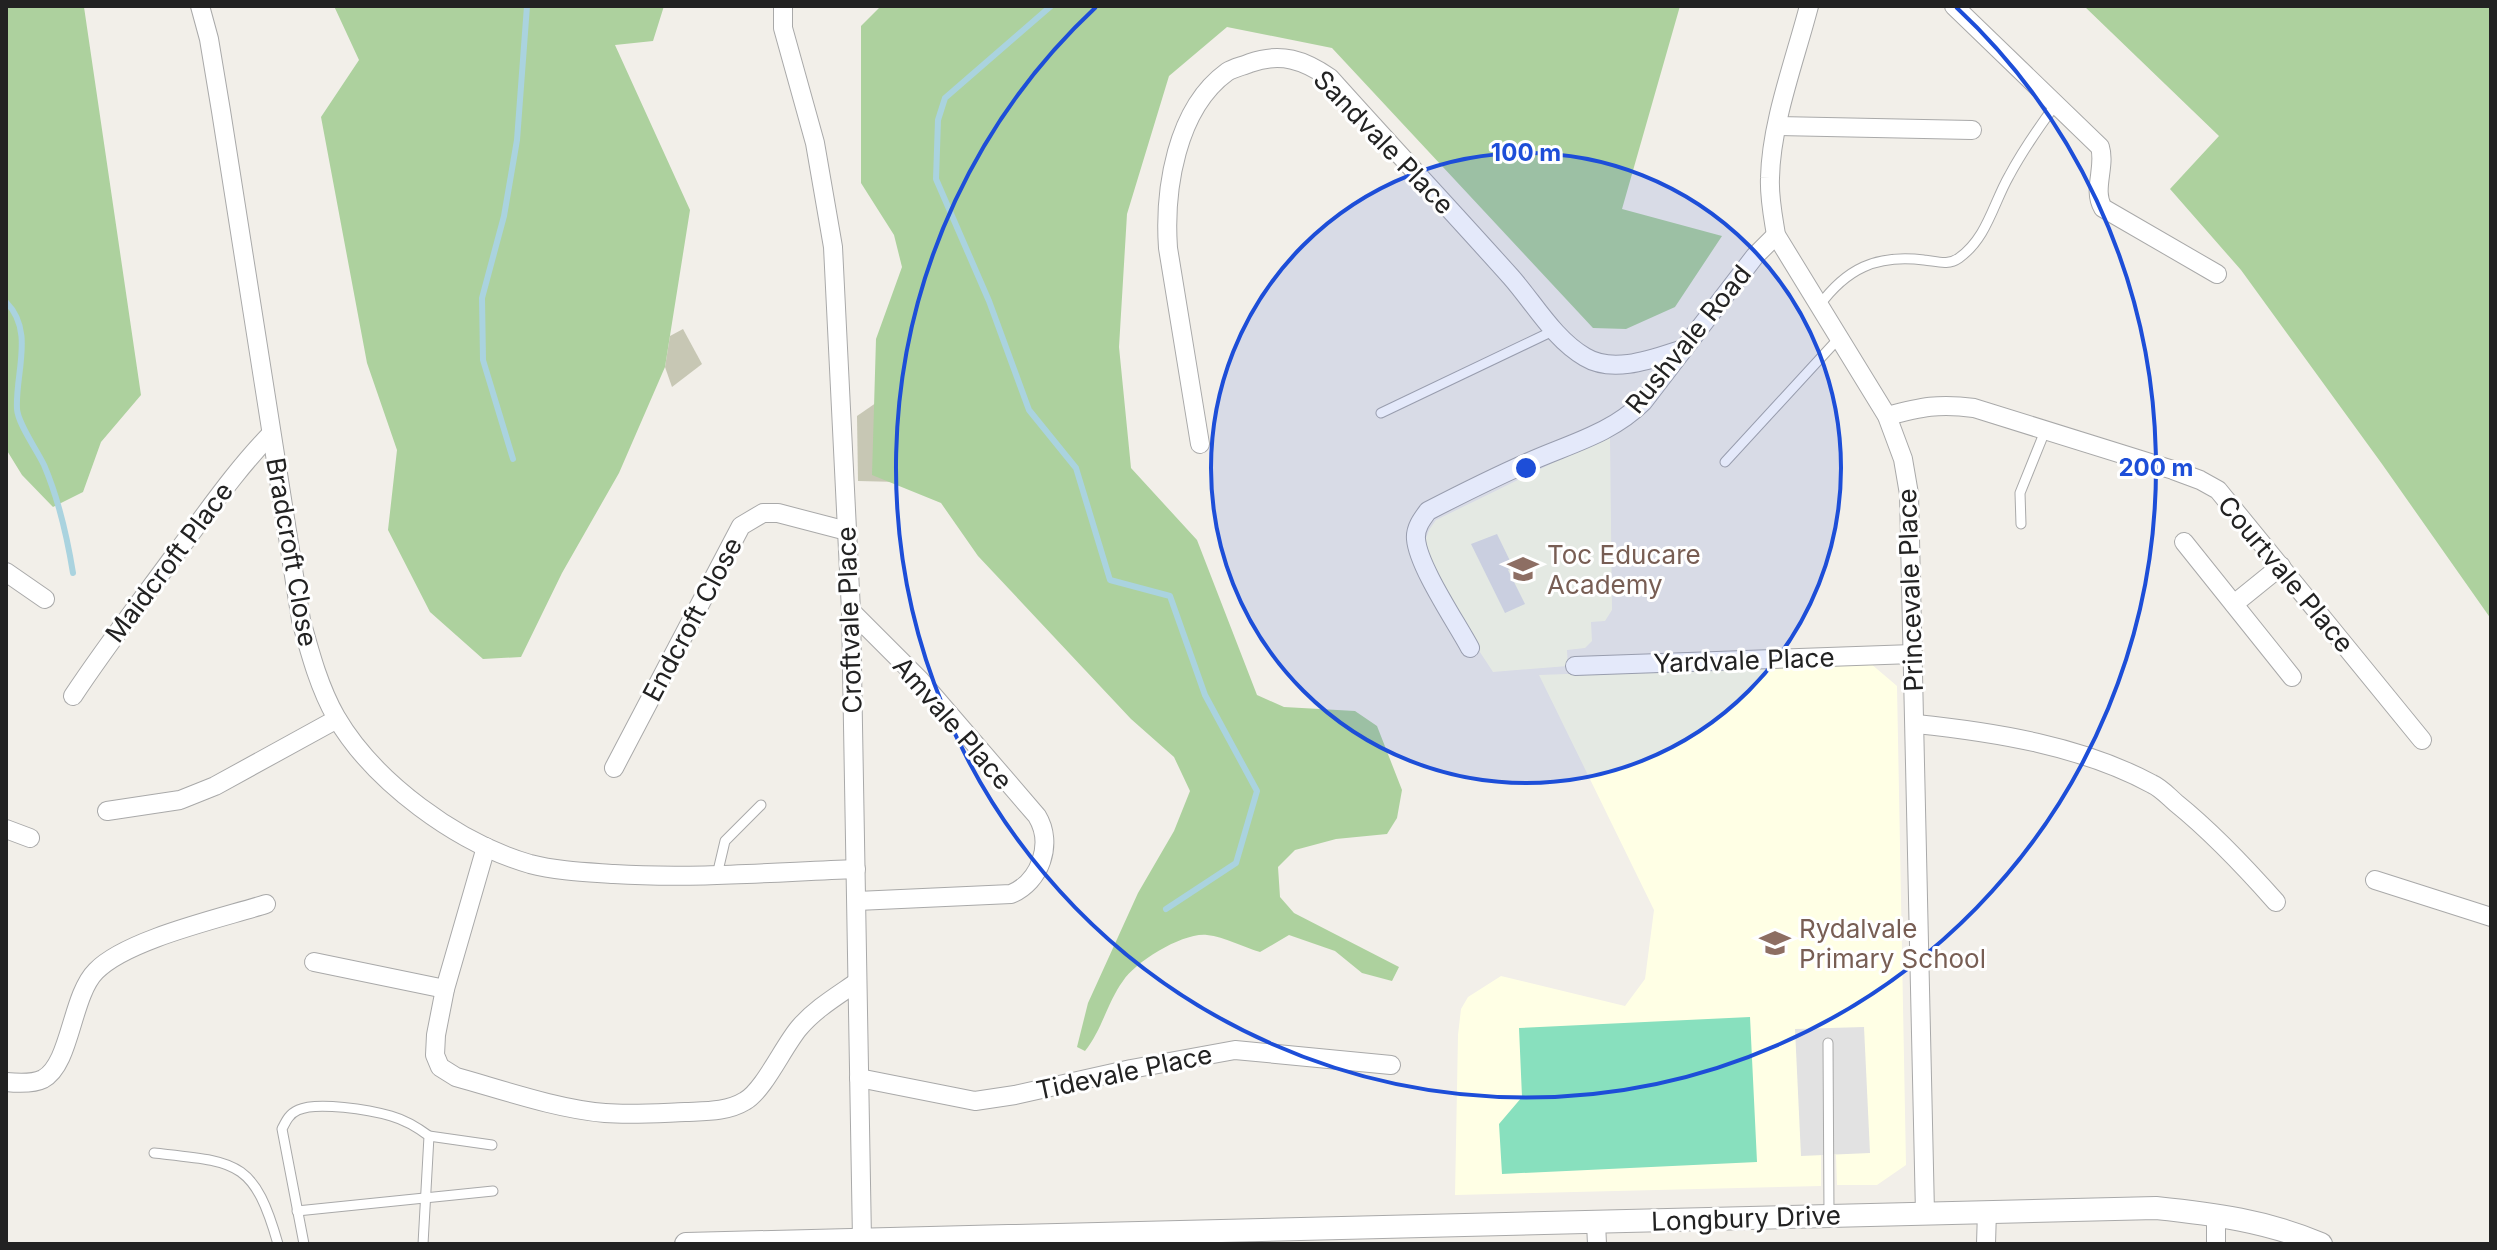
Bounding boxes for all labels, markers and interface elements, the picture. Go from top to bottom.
street label: Sandvale Place [1308,64,1460,220]
text: 100 m [1491,138,1561,167]
street label: Rushvale Road [1619,259,1757,419]
text: 200 m [2118,453,2194,482]
centre of rings [1512,454,1540,482]
street label: Bradcroft Close [260,455,324,649]
street label: Maidcroft Place [99,476,239,648]
street label: Princevale Place [1891,488,1929,692]
street label: Courtvale Place [2212,490,2360,658]
street label: Croftvale Place [830,526,868,714]
street label: Endcroft Close [636,532,748,706]
place label: Toc Educare Academy [1547,539,1701,600]
school or university icon: Toc Educare Academy [1506,552,1540,586]
street label: Yardvale Place [1653,641,1835,679]
street label: Amvale Place [887,650,1019,796]
place label: Rydalvale Primary School [1799,913,1986,974]
school or university icon: Rydalvale Primary School [1758,926,1792,960]
street label: Tidevale Place [1033,1038,1215,1106]
street label: Longbury Drive [1651,1199,1841,1237]

